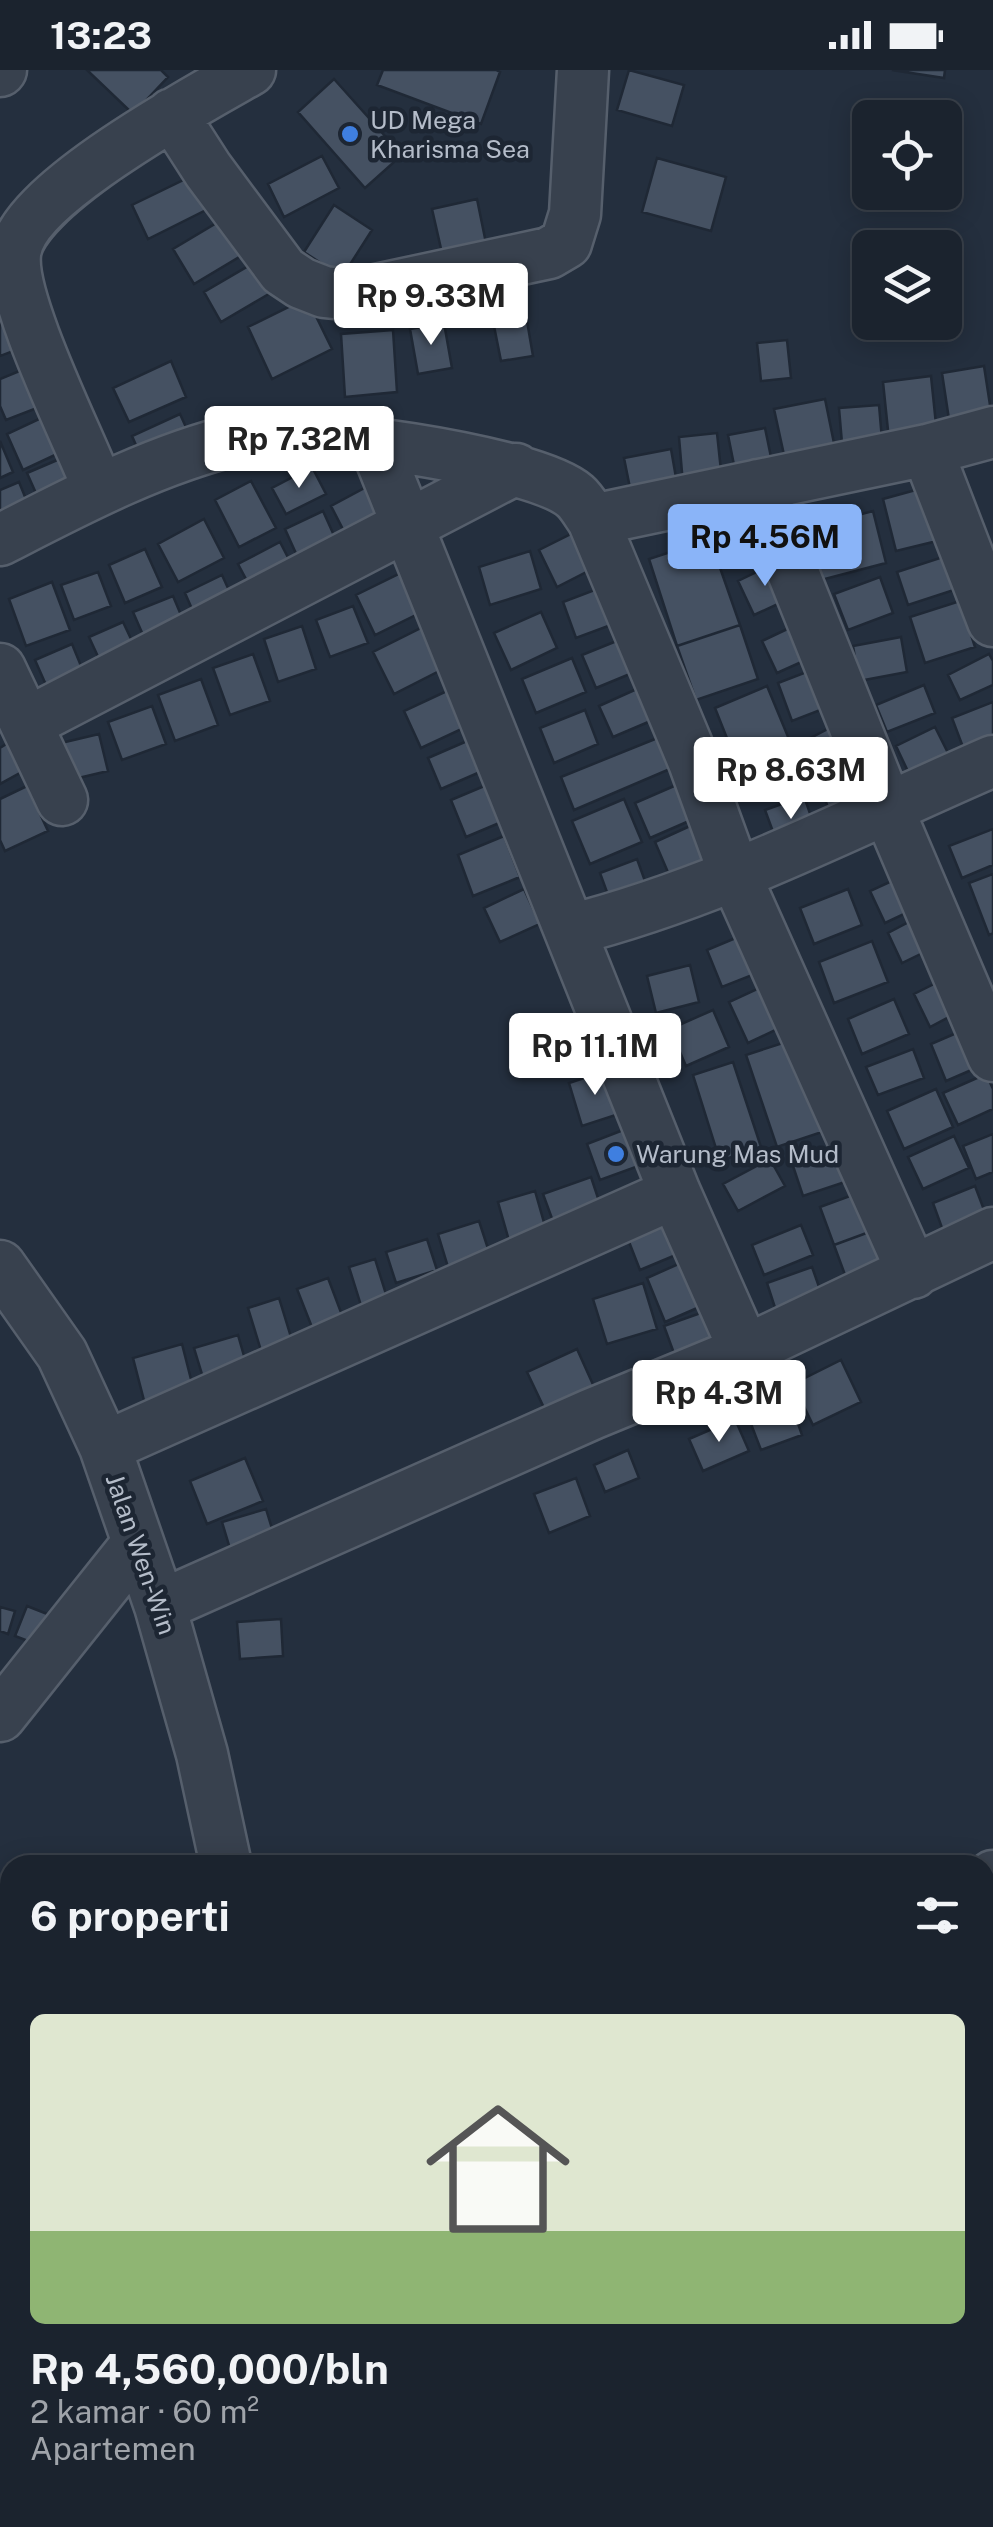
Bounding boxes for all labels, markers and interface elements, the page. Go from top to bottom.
text: 13:23 [50,13,152,58]
map controls [852,100,962,340]
button: locate [852,100,962,210]
place label: UD Mega Kharisma Sea [370,105,530,164]
marker: UD Mega Kharisma Sea [339,123,361,145]
button: layers [852,230,962,340]
pin: Rp 9.33M [328,263,534,348]
text: Rp 9.33M [356,277,506,314]
pin: Rp 7.32M [196,406,402,491]
text: Rp 7.32M [227,420,371,457]
pin: Rp 4.56M [662,504,868,589]
text: Rp 4.56M [690,518,840,555]
pin: Rp 8.63M [688,737,894,822]
text: Rp 8.63M [716,751,866,788]
pin: Rp 11.1M [492,1013,698,1098]
text: Rp 11.1M [531,1027,659,1064]
place label: Warung Mas Mud [636,1139,839,1169]
marker: Warung Mas Mud [605,1143,627,1165]
pin: Rp 4.3M [627,1360,811,1445]
text: Rp 4.3M [655,1374,783,1411]
street label: Jalan Wen-Win [99,1470,183,1638]
icon: filters [910,1888,965,1943]
text: 6 properti [30,1891,230,1940]
icon: home [408,2079,588,2259]
text: Rp 4,560,000/bln [30,2344,389,2393]
text: 2 kamar · 60 m² [30,2393,259,2430]
text: Apartemen [30,2430,196,2467]

